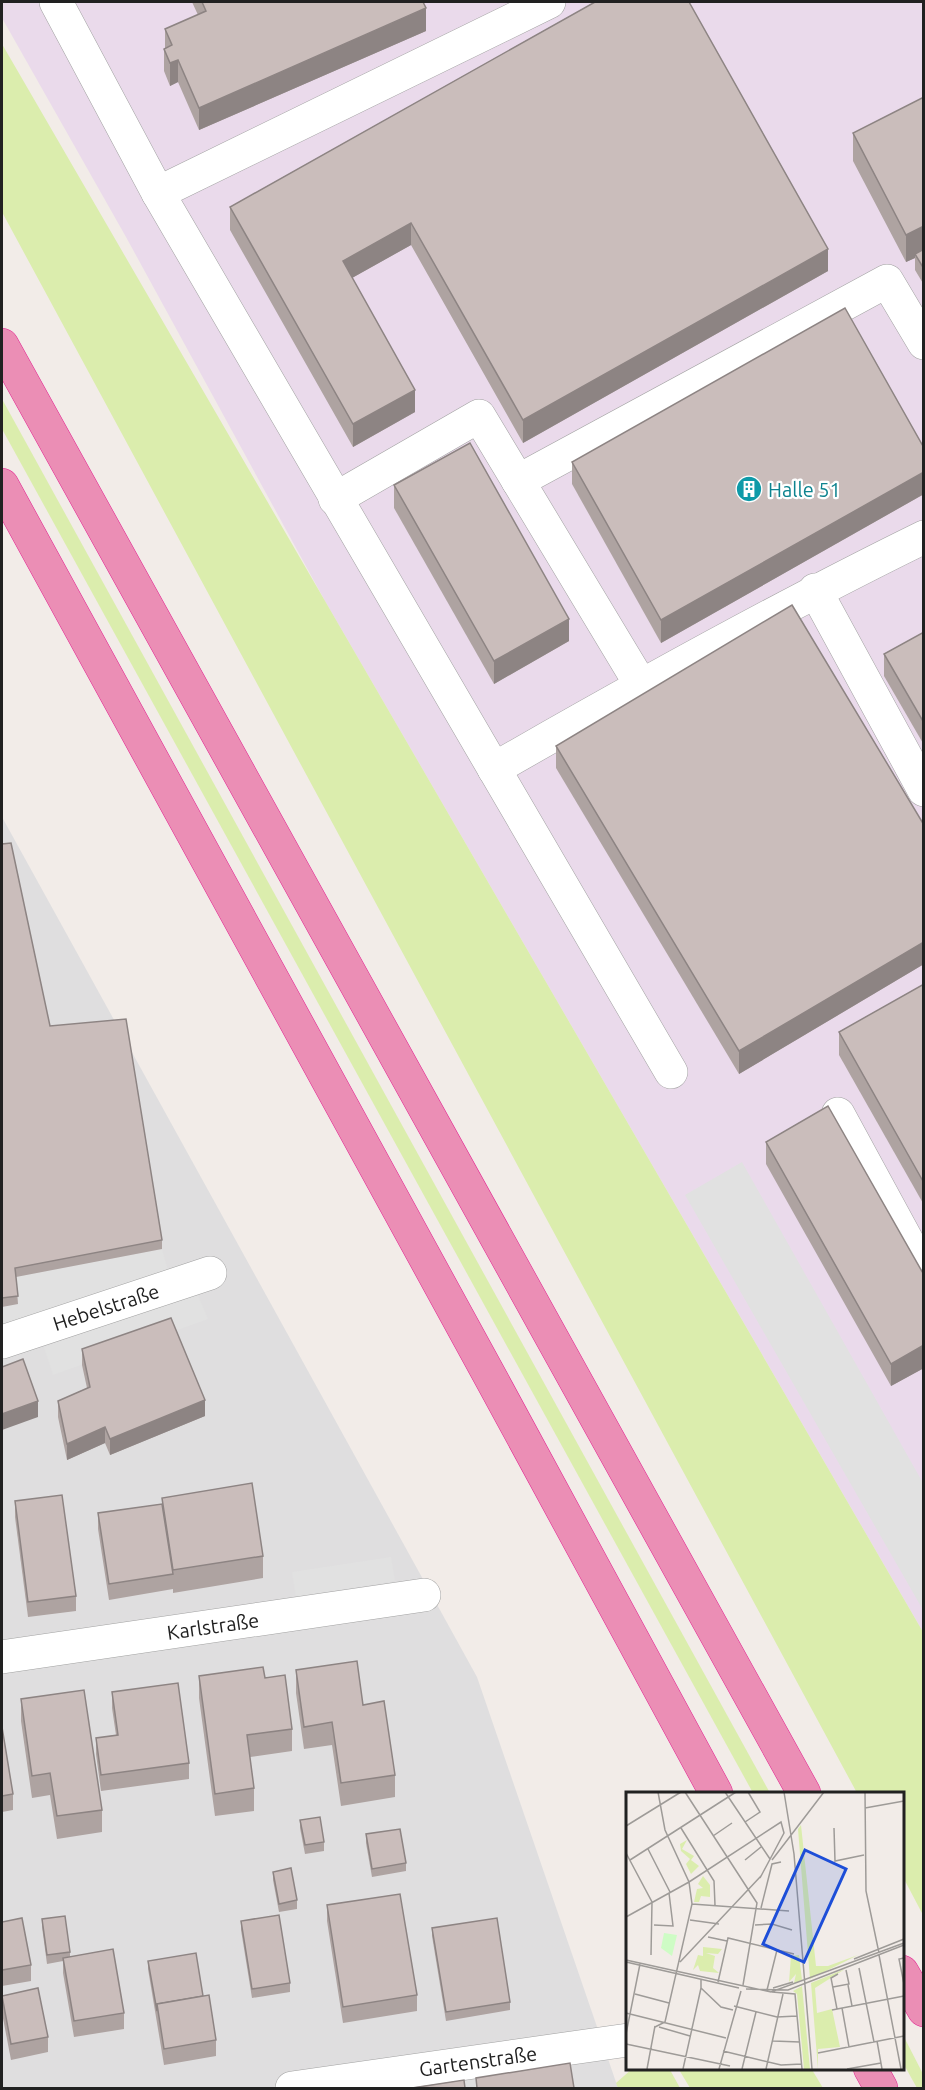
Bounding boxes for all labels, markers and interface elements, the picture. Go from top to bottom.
building icon: Halle 51 [734,474,764,504]
place label: Halle 51 [768,478,841,501]
street label: Hebelstraße [50,1279,162,1335]
street label: Karlstraße [165,1608,261,1644]
inset map [626,1792,904,2069]
street label: Gartenstraße [418,2041,538,2081]

